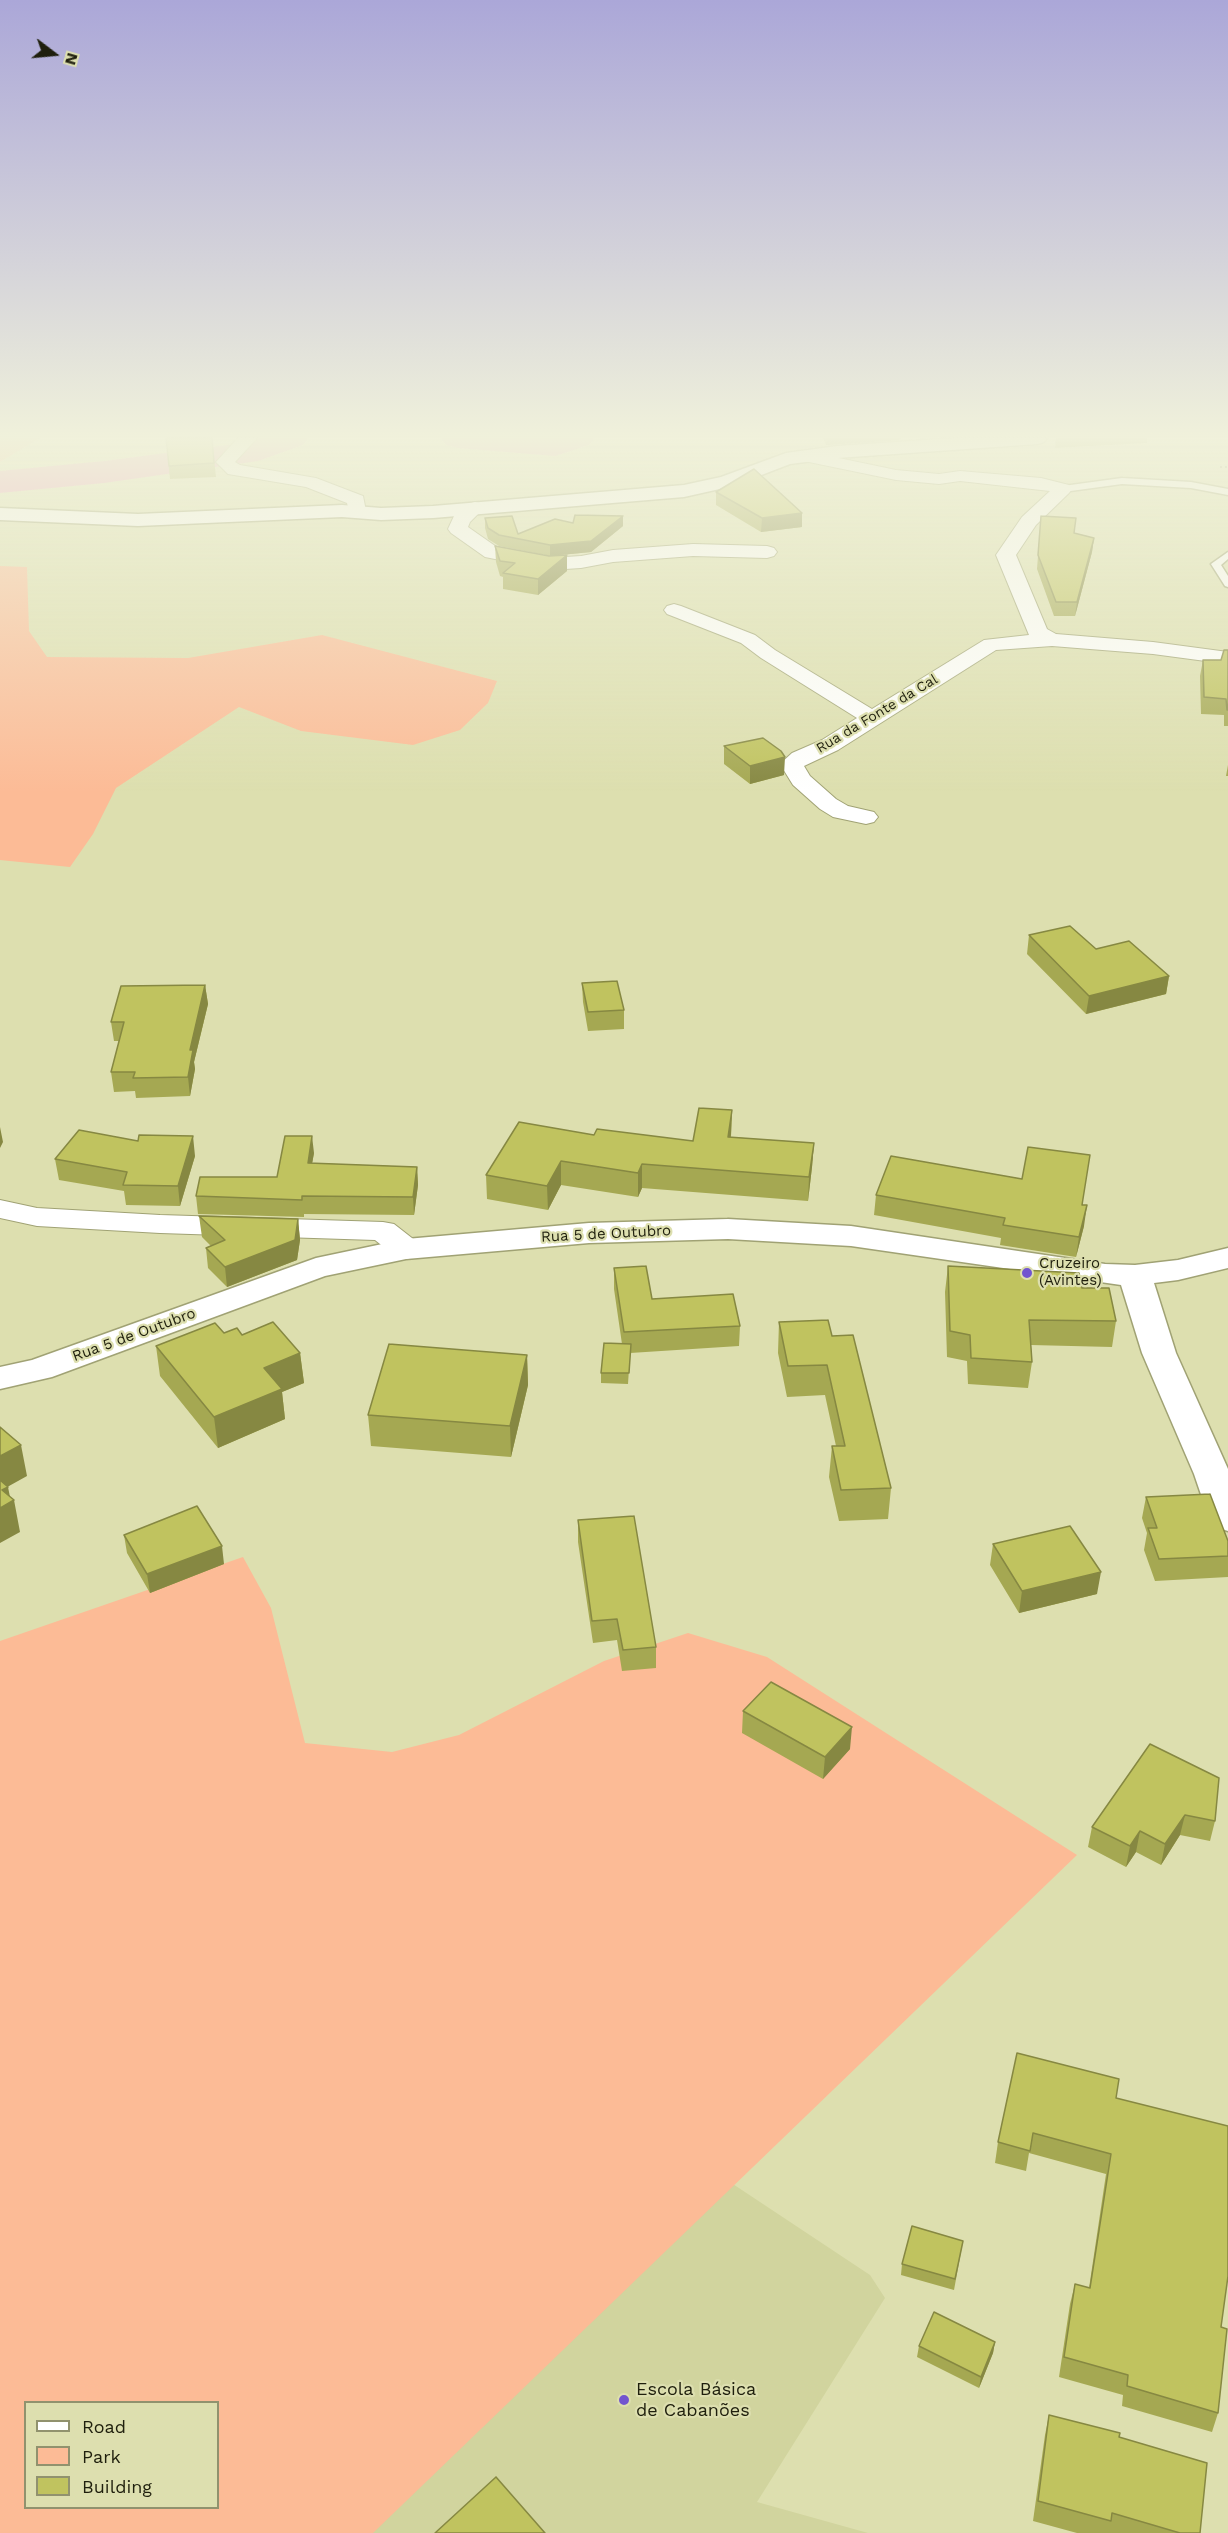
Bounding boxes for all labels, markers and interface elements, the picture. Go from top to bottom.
north arrow [24,24,84,84]
text: N [61,51,83,67]
street label: Rua da Fonte da Cal [813,671,941,757]
street label: Rua 5 de Outubro [541,1222,671,1246]
place label: Cruzeiro (Avintes) [1039,1255,1102,1290]
marker: Cruzeiro (Avintes) [1020,1266,1034,1280]
street label: Rua 5 de Outubro [70,1304,198,1366]
place label: Escola Básica de Cabanões [636,2379,756,2422]
marker: Escola Básica de Cabanões [617,2393,631,2407]
legend [24,2401,219,2509]
text: Road [82,2416,126,2437]
text: Park [82,2446,121,2467]
text: Building [82,2476,152,2497]

